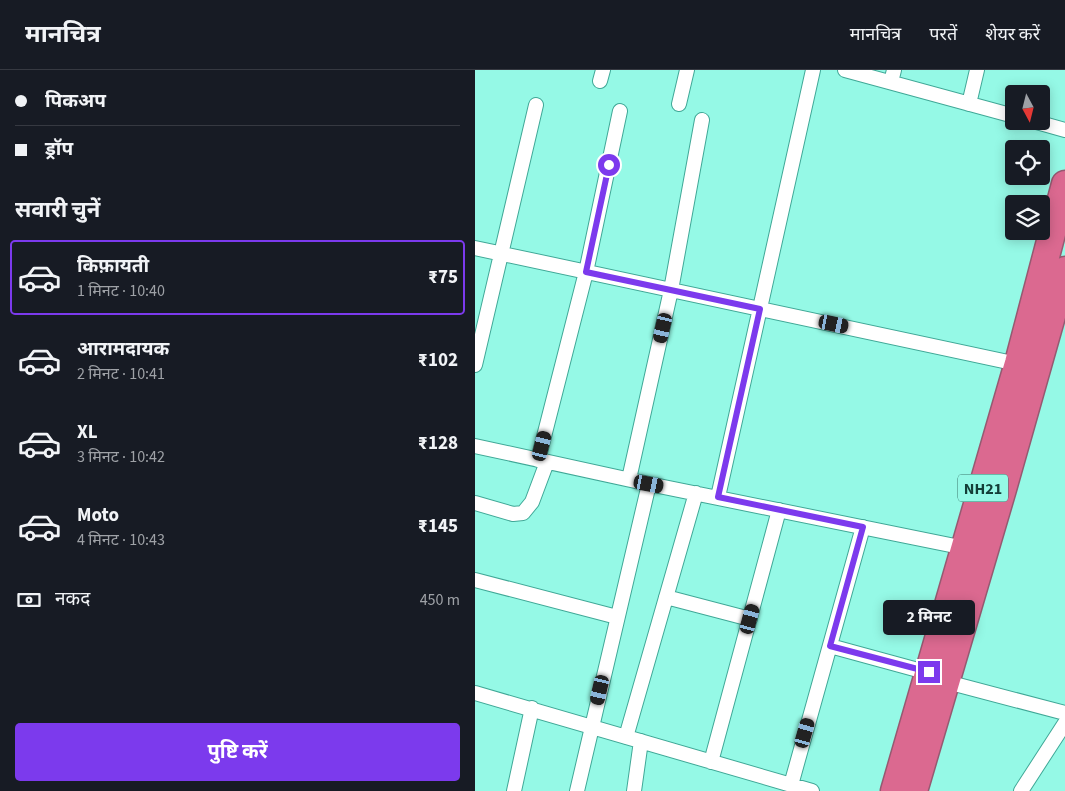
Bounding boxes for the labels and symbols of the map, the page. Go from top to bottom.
north arrow [1005,85,1050,130]
route start [598,154,620,176]
car [652,312,673,344]
car [817,314,850,334]
car [531,430,552,462]
car [632,474,665,494]
road number: NH21 [958,474,1008,502]
callout: 2 मिनट [883,600,975,634]
car [738,603,761,635]
route end [918,661,940,683]
car [589,674,610,706]
car [793,717,816,749]

